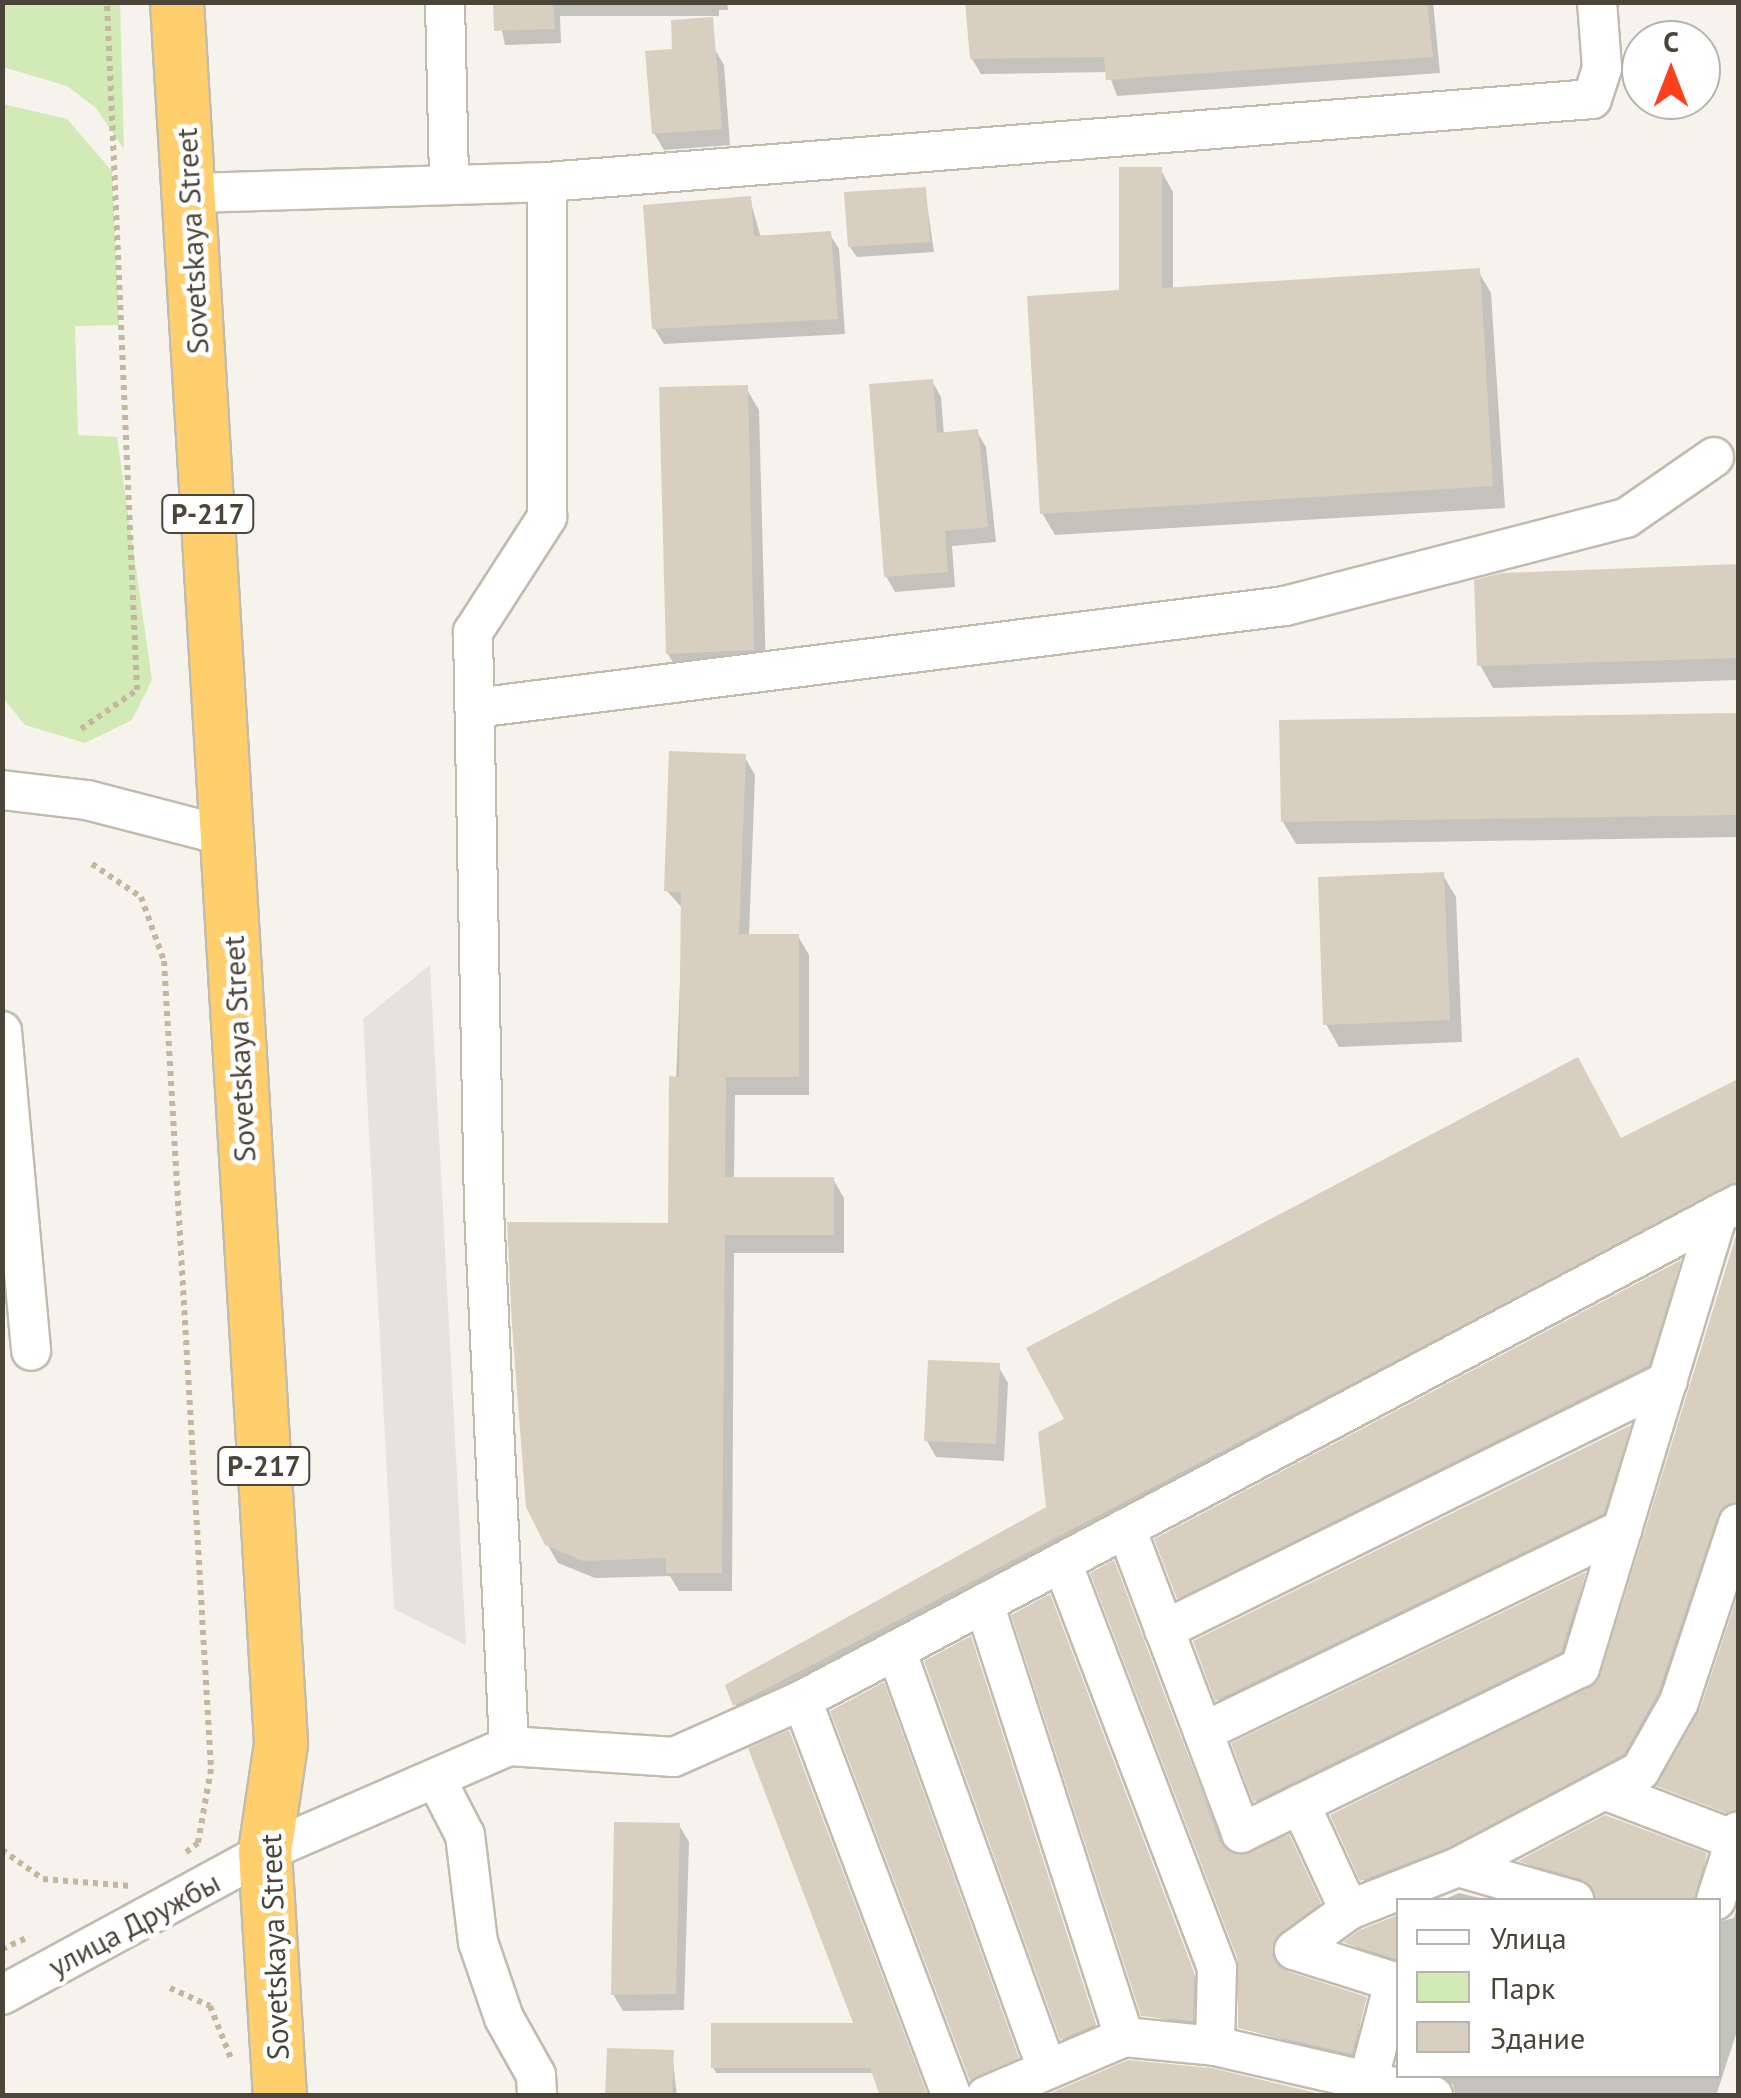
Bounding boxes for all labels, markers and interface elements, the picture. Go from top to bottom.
north arrow [1621,20,1721,120]
text: С [1663,23,1679,60]
street label: Sovetskaya Street [168,127,216,355]
road number: Р-217 [160,491,256,537]
street label: Sovetskaya Street [215,935,263,1163]
road number: Р-217 [216,1443,312,1489]
street label: Sovetskaya Street [252,1833,296,2061]
street label: улица Дружбы [42,1864,226,1984]
legend [1396,1898,1721,2078]
text: Улица [1490,1918,1567,1957]
text: Парк [1490,1968,1555,2007]
text: Здание [1490,2018,1585,2057]

